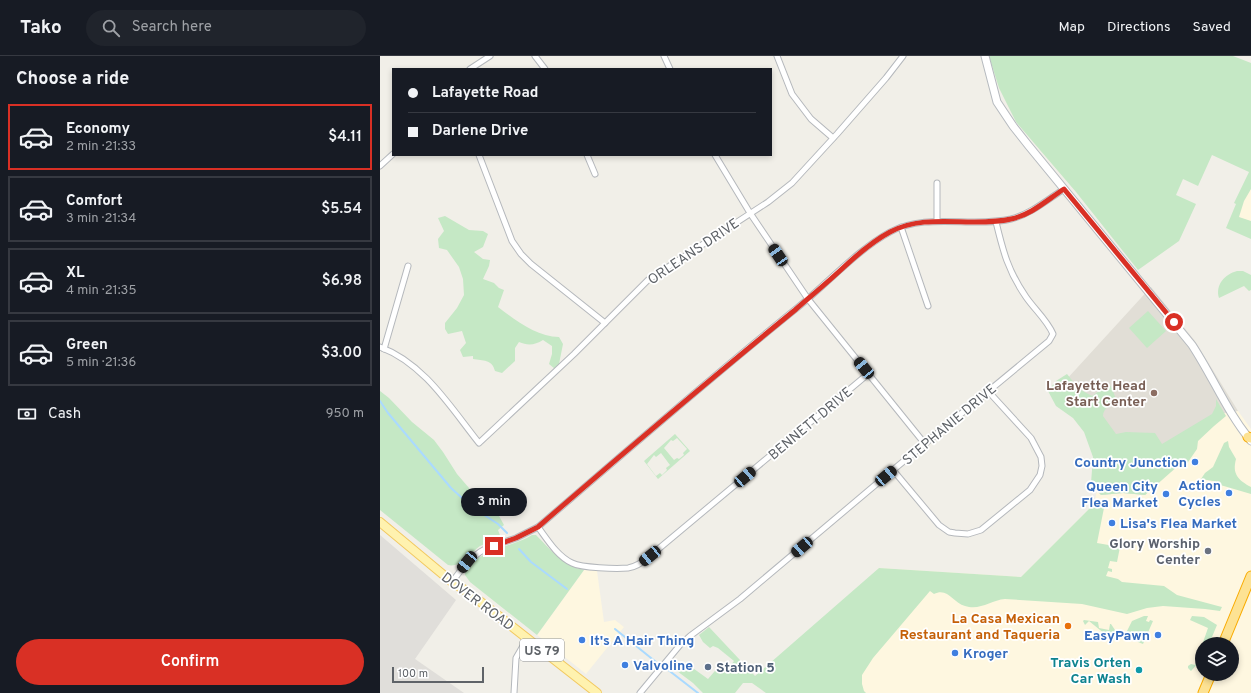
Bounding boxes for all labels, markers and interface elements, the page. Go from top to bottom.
search box [86,10,366,46]
text: Tako [20,16,62,40]
icon: search [100,17,122,39]
text: Search here [132,18,212,37]
text: Map [1059,19,1085,36]
text: Directions [1107,19,1171,36]
text: Saved [1193,19,1231,36]
text: Choose a ride [16,68,129,91]
text: Lafayette Road [432,84,539,103]
icon: car [18,119,54,155]
text: Economy [66,120,130,139]
text: Darlene Drive [432,122,528,141]
text: $4.11 [328,128,362,147]
text: 2 min · 21:33 [66,139,136,155]
icon: car [18,191,54,227]
text: Comfort [66,192,123,211]
text: $5.54 [321,200,362,219]
text: 3 min · 21:34 [66,211,136,227]
street label: ORLEANS DRIVE [645,215,743,289]
car [766,242,790,268]
icon: car [18,263,54,299]
text: XL [66,264,84,283]
text: $6.98 [322,272,362,291]
text: 4 min · 21:35 [66,283,137,299]
route start [1165,313,1183,331]
icon: car [18,335,54,371]
text: Green [66,336,108,355]
text: $3.00 [321,344,362,363]
text: 5 min · 21:36 [66,355,136,371]
car [852,355,876,381]
place label: Lafayette Head Start Center [1046,378,1146,411]
street label: STEPHANIE DRIVE [900,381,1000,469]
street label: BENNETT DRIVE [765,384,857,464]
marker: Lafayette Head Start Center [1149,388,1159,398]
icon: cash [16,403,38,425]
text: Cash [48,405,81,424]
text: 950 m [326,406,364,422]
place label: Country Junction [1074,455,1187,472]
marker: Country Junction [1190,457,1200,467]
car [873,464,899,488]
car [732,465,758,489]
place label: Action Cycles [1178,478,1221,511]
place label: Queen City Flea Market [1081,479,1158,512]
callout: 3 min [461,488,527,516]
marker: Action Cycles [1224,488,1234,498]
marker: Queen City Flea Market [1161,489,1171,499]
text: 3 min [477,494,511,510]
place label: Lisa's Flea Market [1120,516,1237,533]
marker: Lisa's Flea Market [1107,518,1117,528]
car [789,535,815,559]
place label: Glory Worship Center [1109,536,1200,569]
route end [485,537,503,555]
car [637,544,663,568]
marker: Glory Worship Center [1203,546,1213,556]
car [455,549,479,575]
street label: DOVER ROAD [437,569,517,635]
place label: La Casa Mexican Restaurant and Taqueria [899,611,1060,644]
marker: La Casa Mexican Restaurant and Taqueria [1063,621,1073,631]
place label: EasyPawn [1084,628,1150,645]
marker: EasyPawn [1153,630,1163,640]
place label: It's A Hair Thing [590,633,694,650]
marker: It's A Hair Thing [577,635,587,645]
map controls [1195,637,1239,681]
button: layers [1195,637,1239,681]
button: Confirm [16,639,364,685]
road number: US 79 [520,639,564,661]
place label: Kroger [963,646,1008,663]
marker: Kroger [950,648,960,658]
place label: Travis Orten Car Wash [1050,655,1131,688]
place label: Valvoline [633,658,693,675]
marker: Valvoline [620,660,630,670]
place label: Station 5 [716,660,775,677]
marker: Station 5 [703,662,713,672]
scale bar [392,665,484,684]
marker: Travis Orten Car Wash [1134,665,1144,675]
text: 100 m [398,667,428,681]

